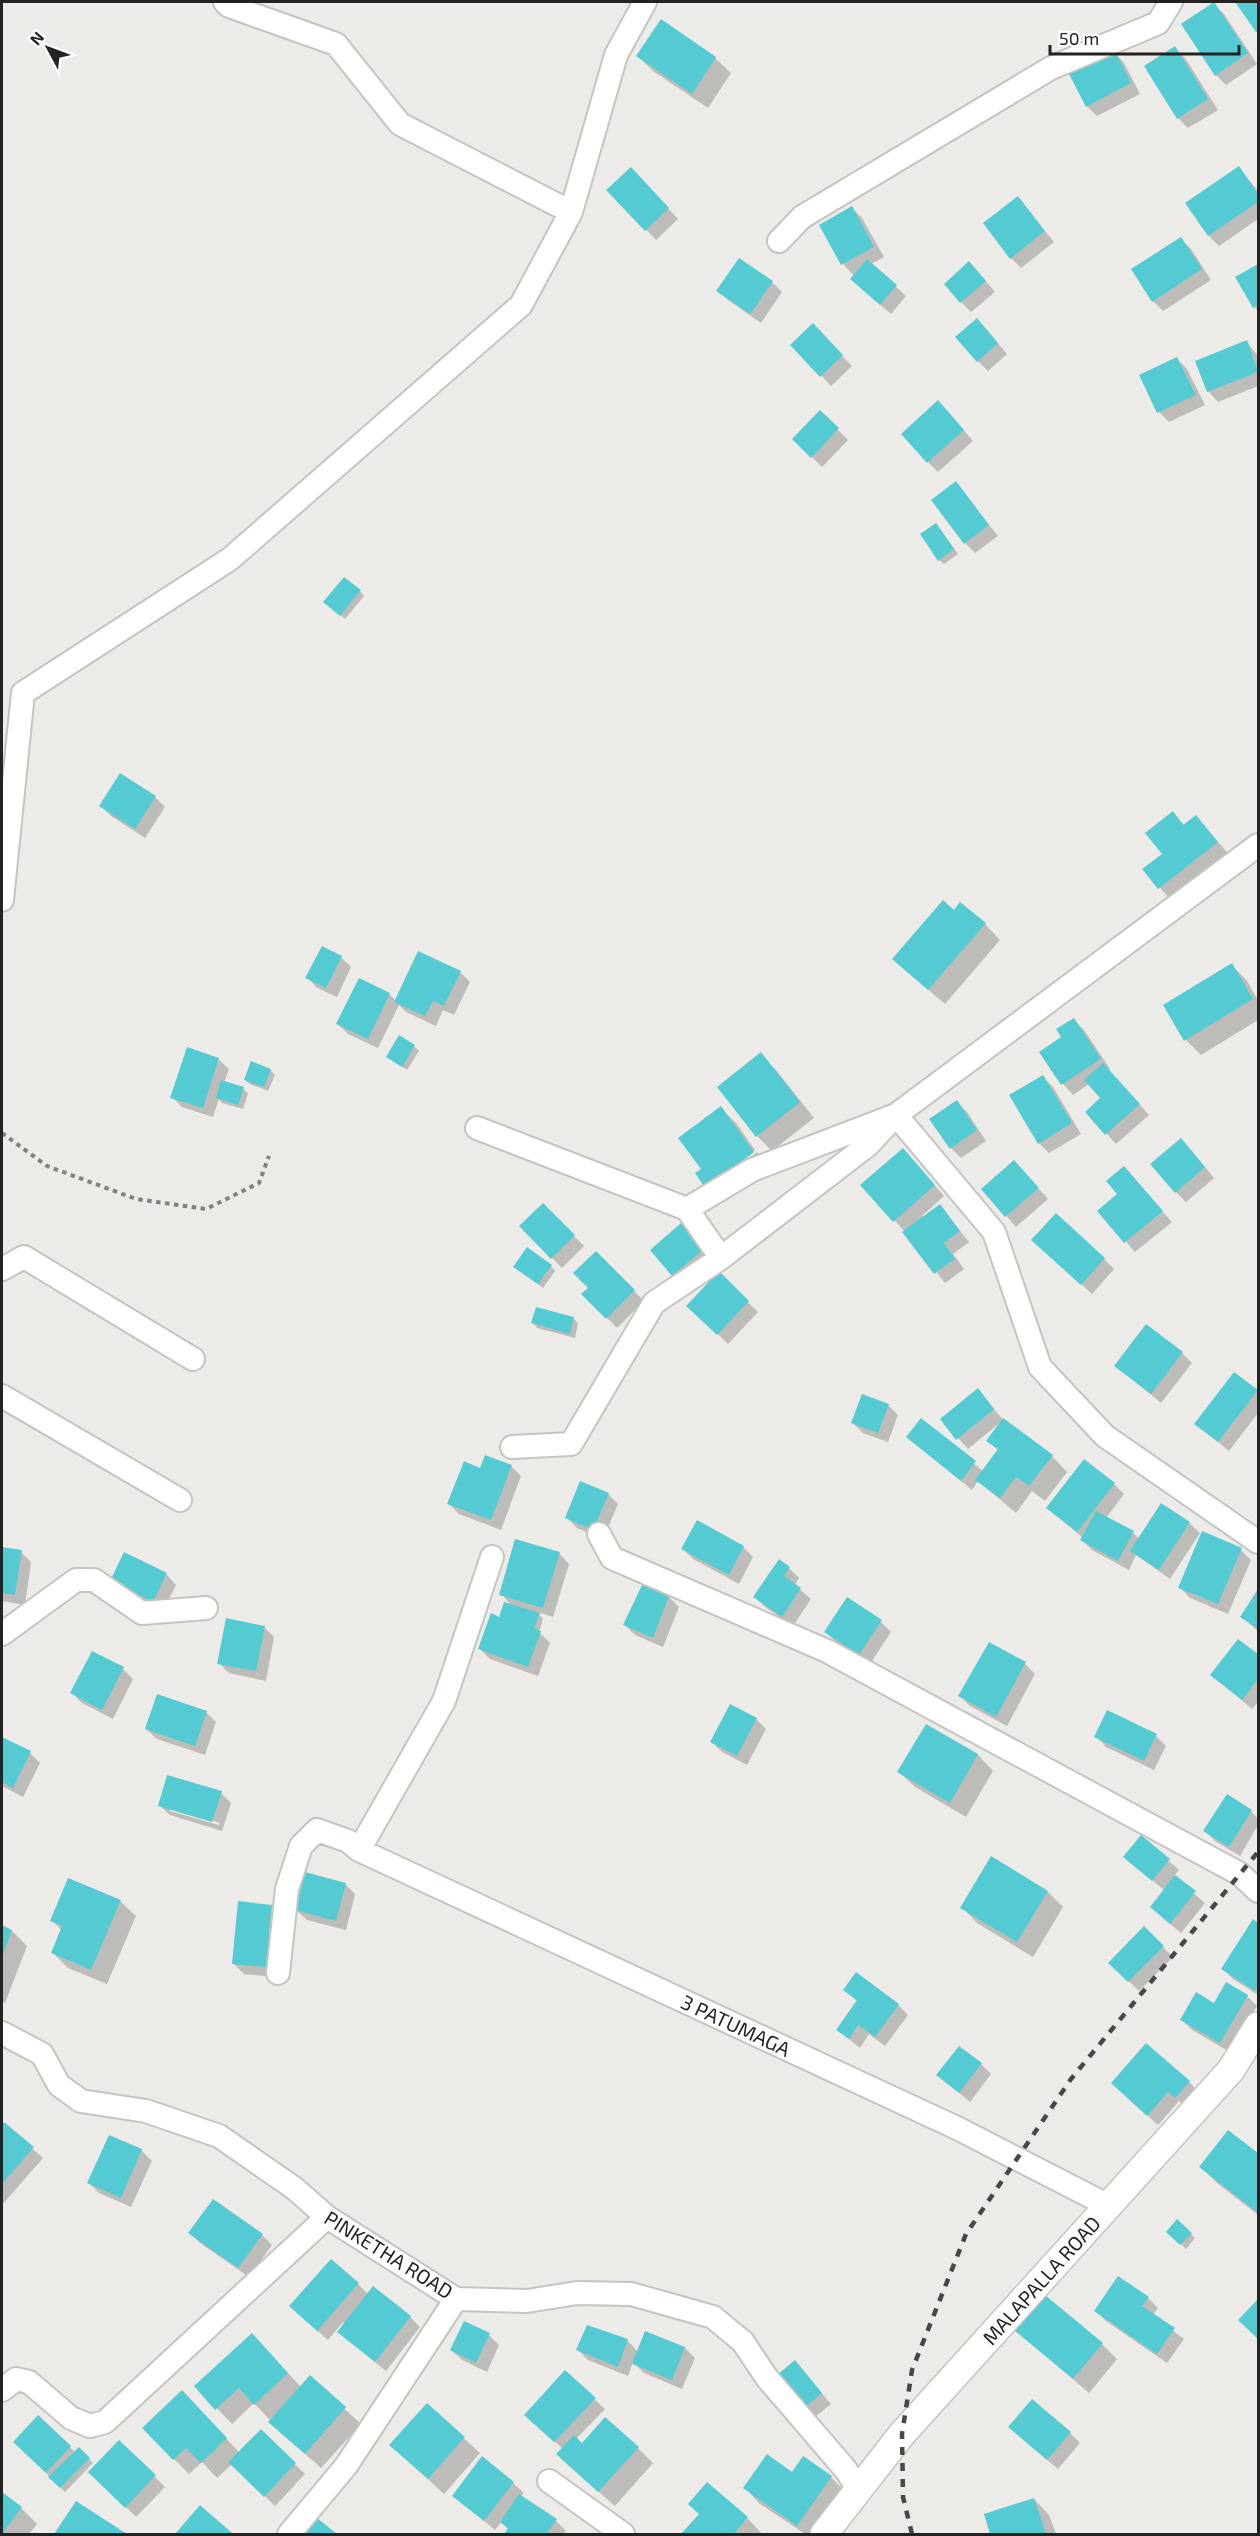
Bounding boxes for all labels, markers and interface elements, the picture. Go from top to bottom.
north arrow [18,18,78,78]
scale bar [1050,18,1239,56]
text: N [25,27,47,48]
text: 50 m [1059,27,1099,49]
street label: 3 PATUMAGA [678,1989,795,2061]
street label: PINKETHA ROAD [320,2205,458,2303]
street label: MALAPALLA ROAD [977,2211,1105,2349]

